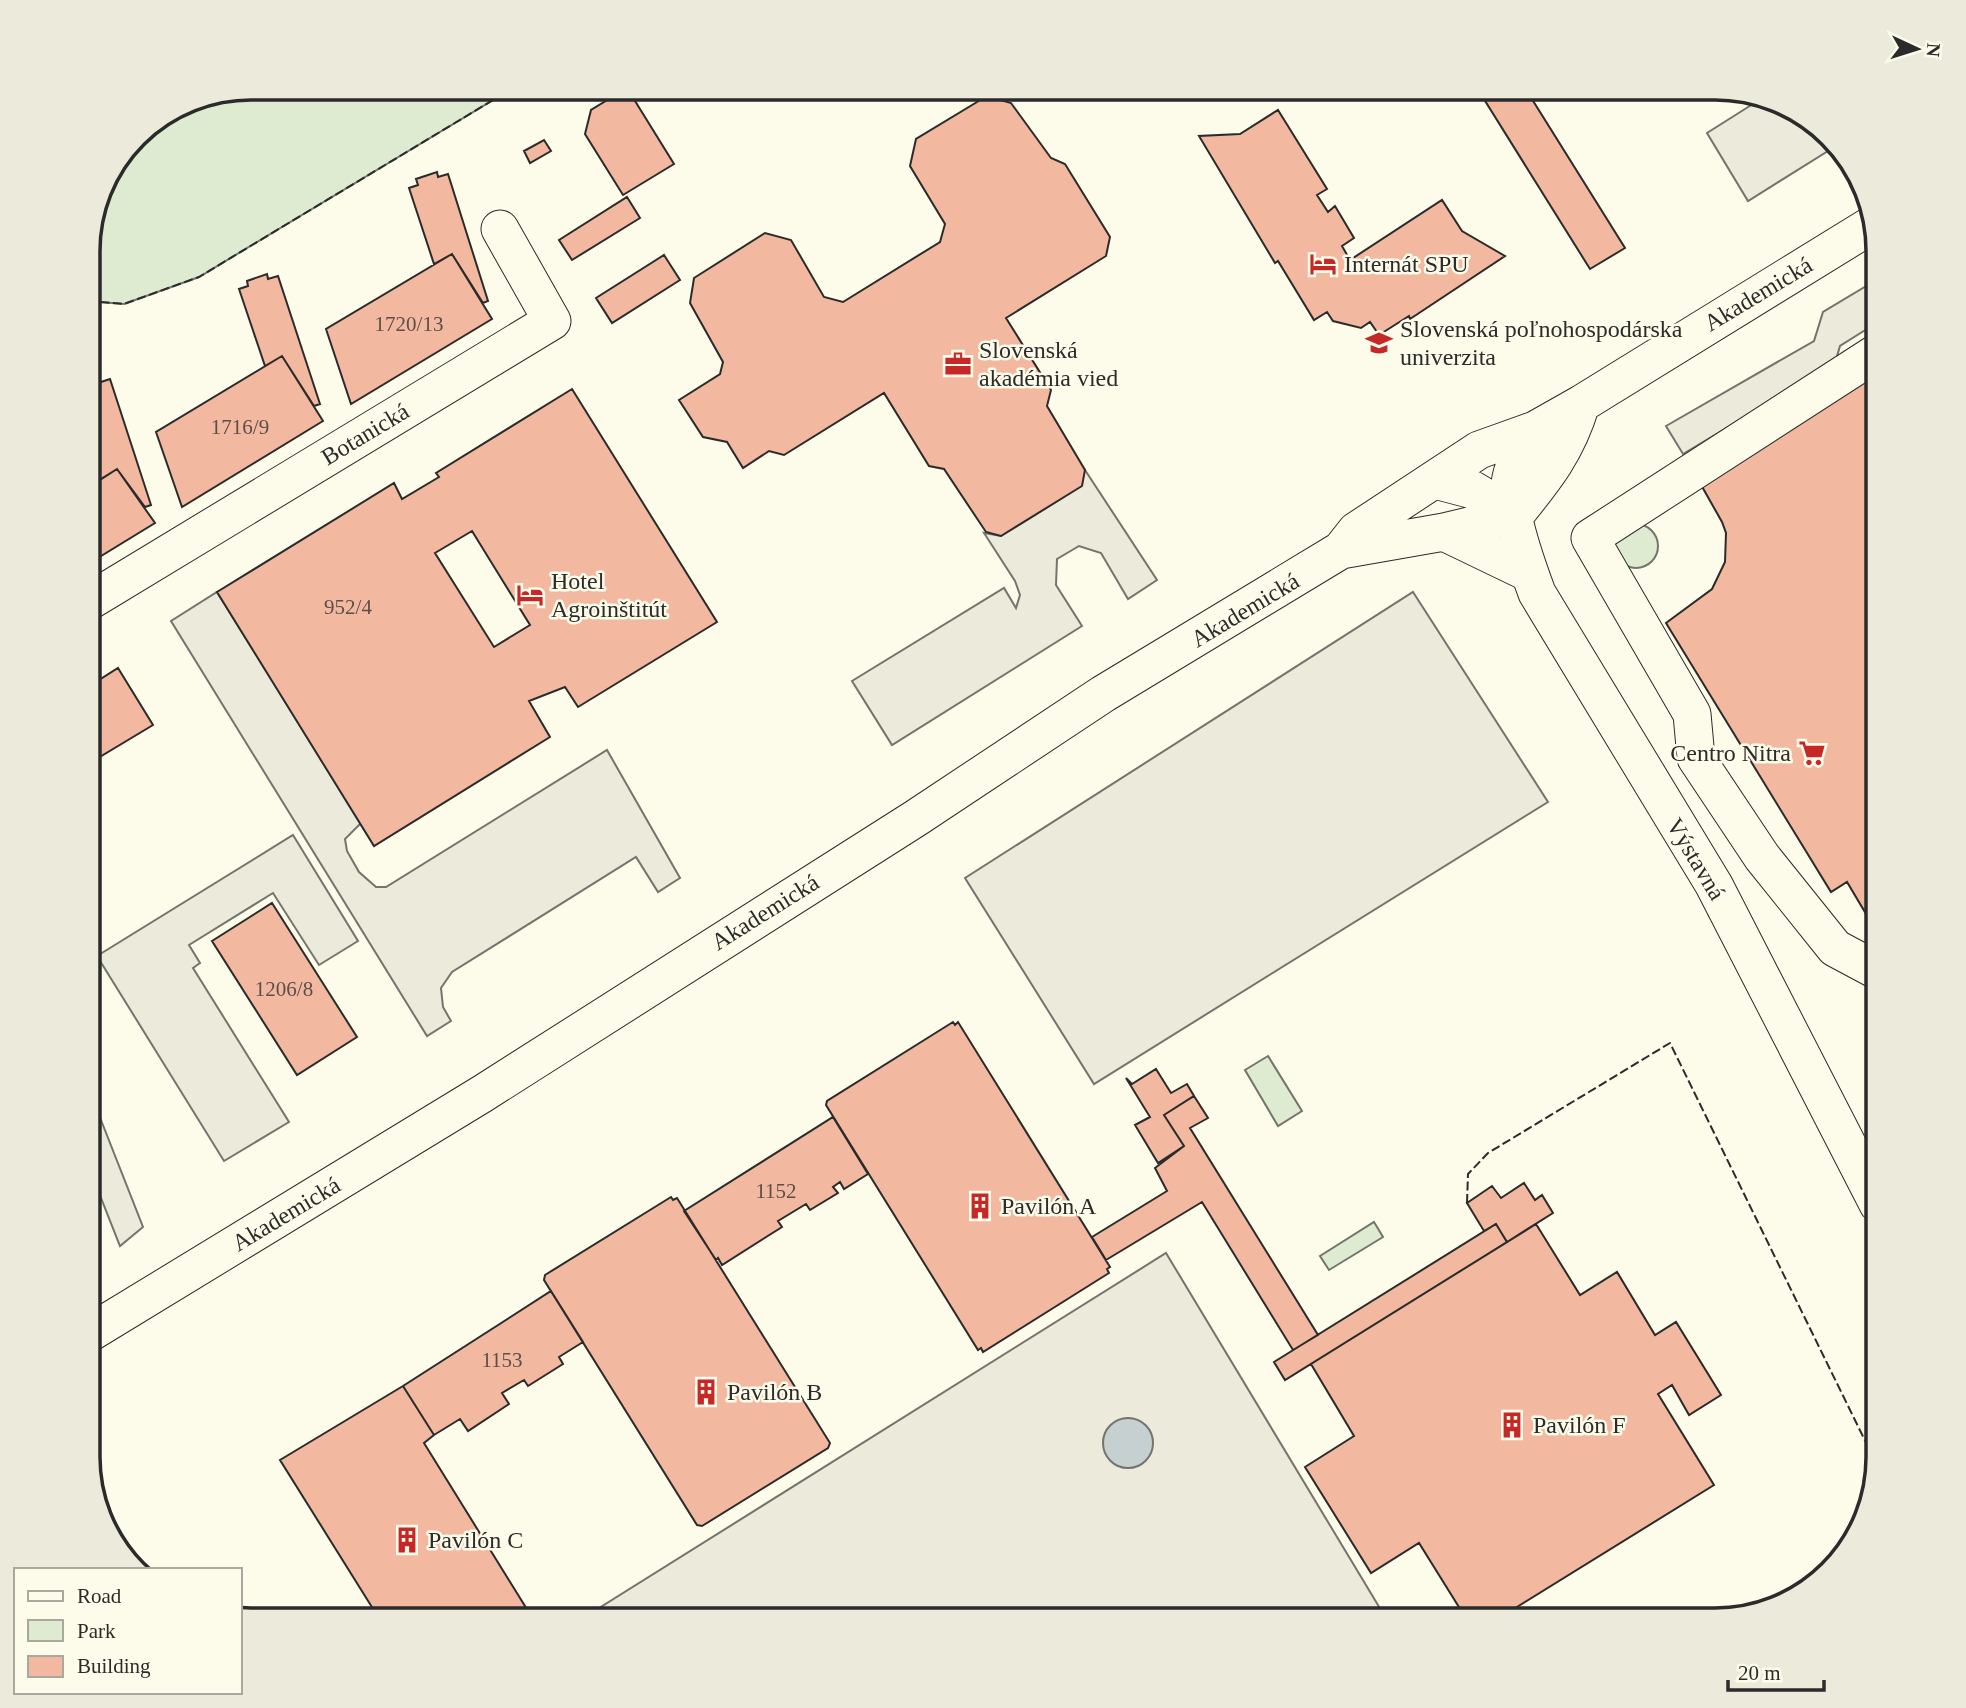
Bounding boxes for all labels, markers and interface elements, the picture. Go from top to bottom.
north arrow [1882,14,1952,84]
text: N [1922,43,1944,58]
hotel icon: Internát SPU [1308,249,1338,279]
place label: Internát SPU [1344,251,1469,277]
street label: Akademická [1699,251,1817,336]
house number: 1720/13 [375,312,443,336]
place label: Slovenská poľnohospodárska univerzita [1400,316,1683,370]
school or university icon: Slovenská poľnohospodárska univerzita [1364,328,1394,358]
place label: Slovenská akadémia vied [979,337,1118,391]
office icon: Slovenská akadémia vied [943,349,973,379]
street label: Botanická [317,398,414,470]
house number: 1716/9 [211,415,269,439]
street label: Akademická [1186,567,1304,652]
place label: Hotel Agroinštitút [551,568,667,622]
hotel icon: Hotel Agroinštitút [515,580,545,610]
house number: 952/4 [324,595,372,619]
supermarket icon: Centro Nitra [1797,738,1827,768]
place label: Centro Nitra [1670,740,1791,766]
street label: Výstavná [1662,813,1731,905]
street label: Akademická [707,869,824,955]
house number: 1206/8 [255,977,313,1001]
street label: Akademická [227,1171,345,1256]
house number: 1152 [755,1179,797,1203]
building icon: Pavilón A [965,1191,995,1221]
place label: Pavilón A [1001,1193,1097,1219]
house number: 1153 [481,1348,523,1372]
building icon: Pavilón B [691,1377,721,1407]
place label: Pavilón B [727,1379,822,1405]
building icon: Pavilón F [1497,1410,1527,1440]
place label: Pavilón F [1533,1412,1626,1438]
building icon: Pavilón C [392,1525,422,1555]
place label: Pavilón C [428,1527,523,1553]
legend [14,1568,242,1694]
text: Road [77,1584,122,1608]
text: Park [77,1619,116,1643]
scale bar [1728,1648,1824,1692]
text: Building [77,1654,151,1678]
text: 20 m [1738,1661,1781,1685]

